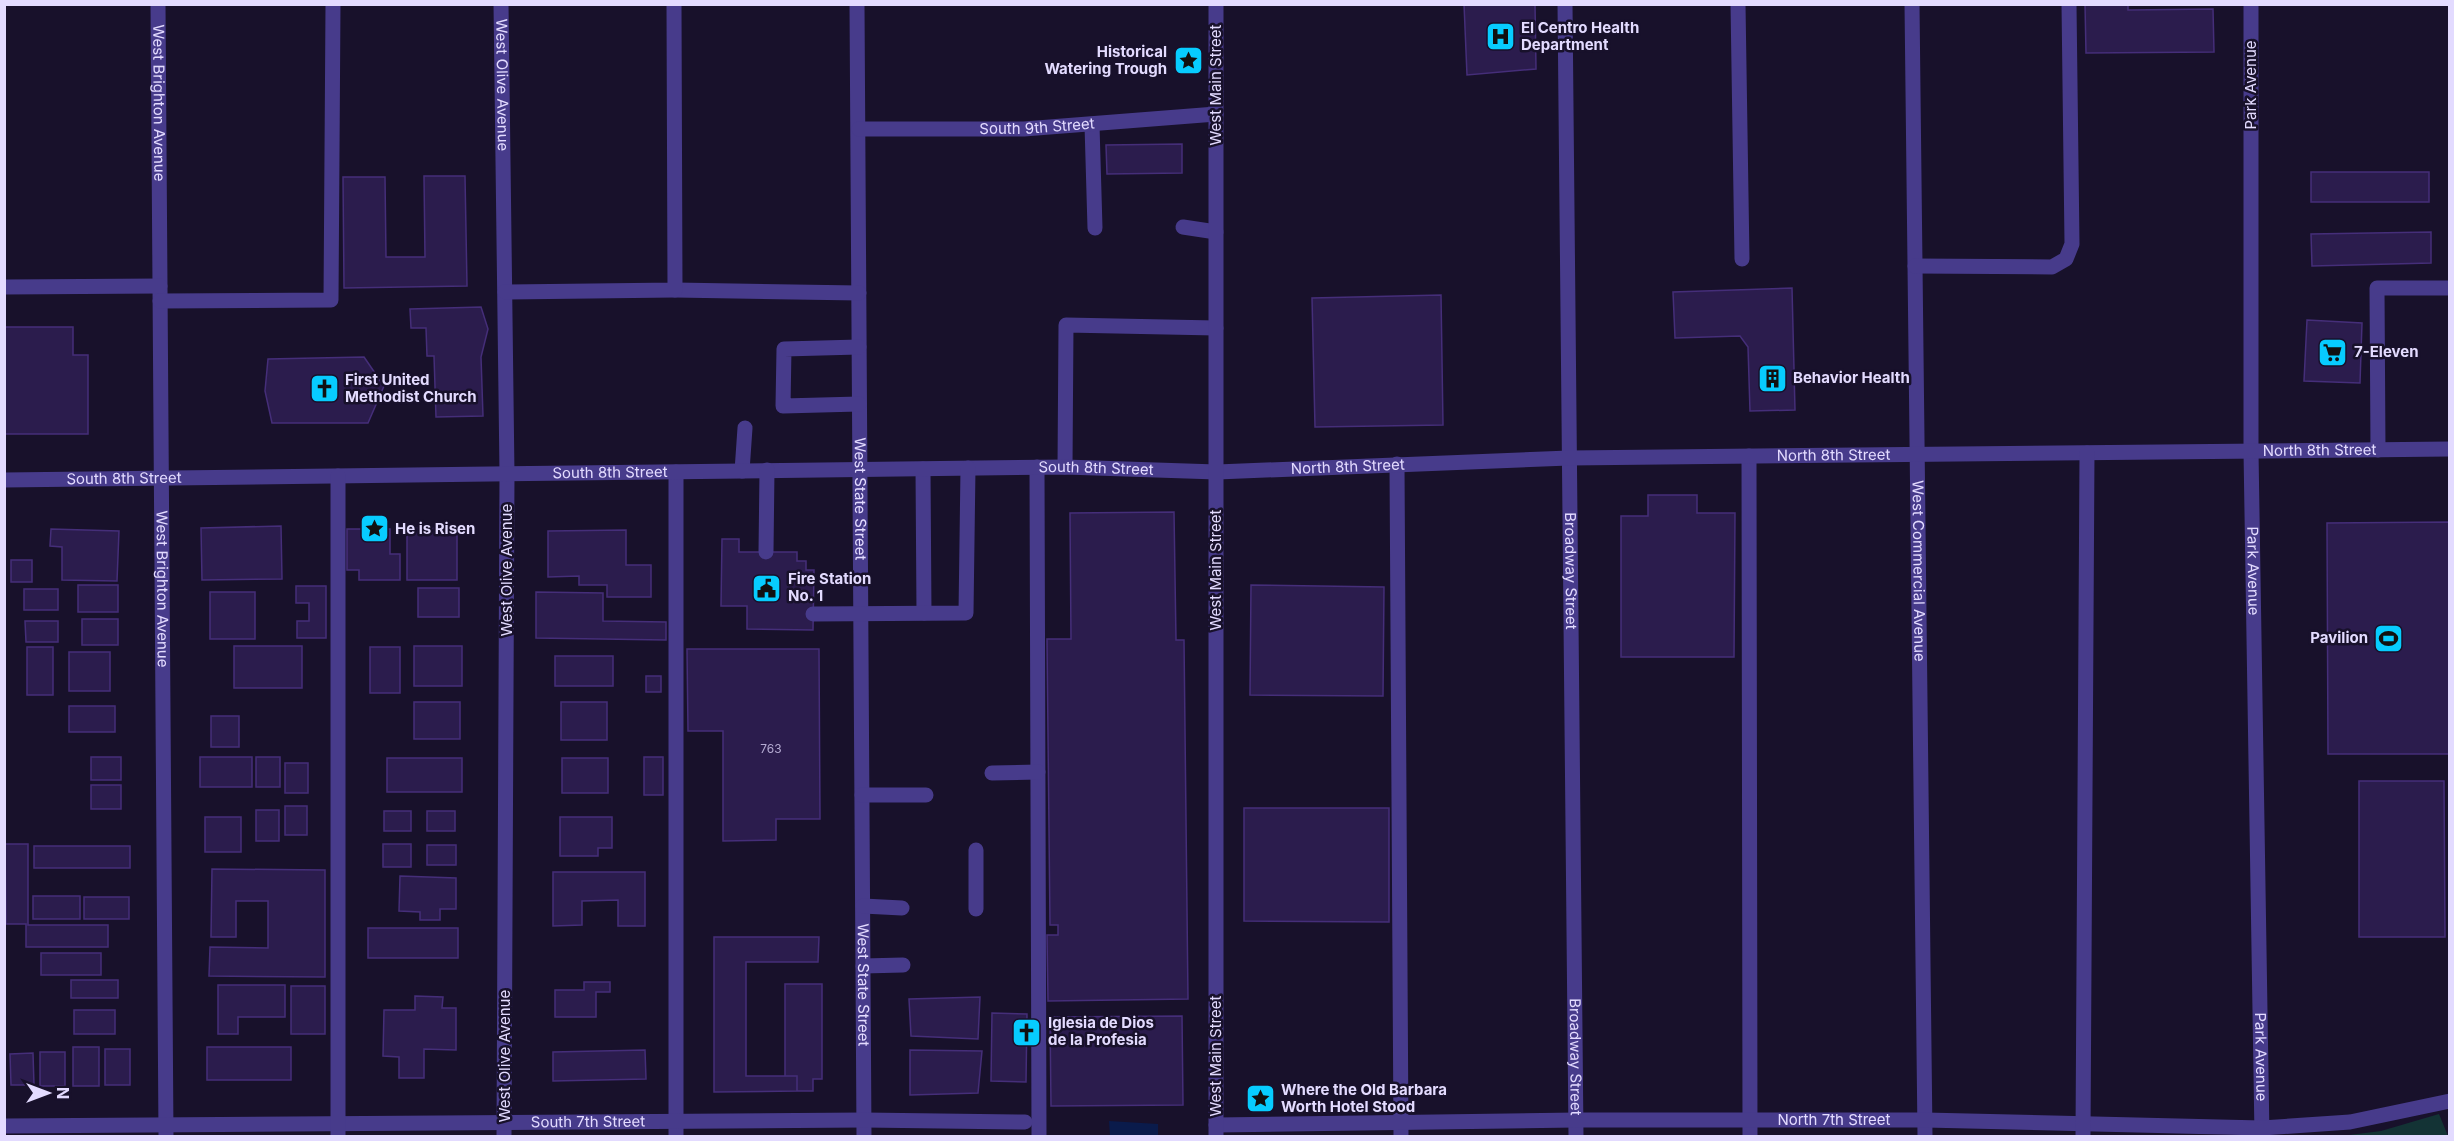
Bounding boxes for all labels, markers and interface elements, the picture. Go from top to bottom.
place label: El Centro Health Department [1521,18,1639,54]
street label: West Olive Avenue [492,19,513,151]
hospital icon: El Centro Health Department [1484,21,1516,53]
street label: West Brighton Avenue [149,24,169,181]
street label: West Main Street [1206,25,1225,145]
street label: Park Avenue [2241,40,2260,130]
place label: Historical Watering Trough [1044,42,1167,78]
place icon: Historical Watering Trough [1172,45,1204,77]
street label: South 9th Street [979,114,1095,138]
supermarket icon: 7-Eleven [2317,336,2349,368]
place label: 7-Eleven [2354,342,2419,361]
building icon: Behavior Health [1756,362,1788,394]
place label: Behavior Health [1793,368,1910,387]
place label: First United Methodist Church [345,370,477,406]
church icon: First United Methodist Church [308,373,340,405]
street label: West State Street [851,437,870,561]
street label: North 8th Street [2262,440,2377,460]
street label: North 8th Street [1777,445,1891,465]
street label: North 8th Street [1290,455,1405,478]
street label: South 8th Street [1038,457,1154,479]
street label: South 8th Street [552,462,668,482]
street label: South 8th Street [66,468,182,488]
street label: West Commercial Avenue [1908,480,1930,662]
street label: West Olive Avenue [497,504,516,636]
street label: West Brighton Avenue [153,510,173,667]
street label: West Main Street [1206,510,1225,630]
street label: Broadway Street [1561,512,1581,630]
place icon: He is Risen [358,513,390,545]
place label: He is Risen [395,519,475,538]
street label: Park Avenue [2243,526,2264,616]
place label: Fire Station No. 1 [788,569,871,605]
public building icon: Fire Station No. 1 [751,572,783,604]
sports icon: Pavilion [2373,622,2405,654]
place label: Pavilion [2310,628,2368,647]
house number: 763 [760,741,782,756]
street label: West State Street [854,923,873,1047]
street label: West Olive Avenue [495,990,514,1122]
street label: West Main Street [1206,996,1225,1116]
street label: Broadway Street [1566,998,1586,1116]
street label: Park Avenue [2251,1012,2271,1102]
place label: Iglesia de Dios de la Profesia [1048,1013,1154,1049]
church icon: Iglesia de Dios de la Profesia [1011,1016,1043,1048]
north arrow [18,1063,78,1123]
place label: Where the Old Barbara Worth Hotel Stood [1281,1080,1447,1116]
place icon: Where the Old Barbara Worth Hotel Stood [1244,1083,1276,1115]
text: N [53,1087,73,1099]
street label: North 7th Street [1777,1110,1891,1129]
street label: South 7th Street [531,1112,645,1131]

